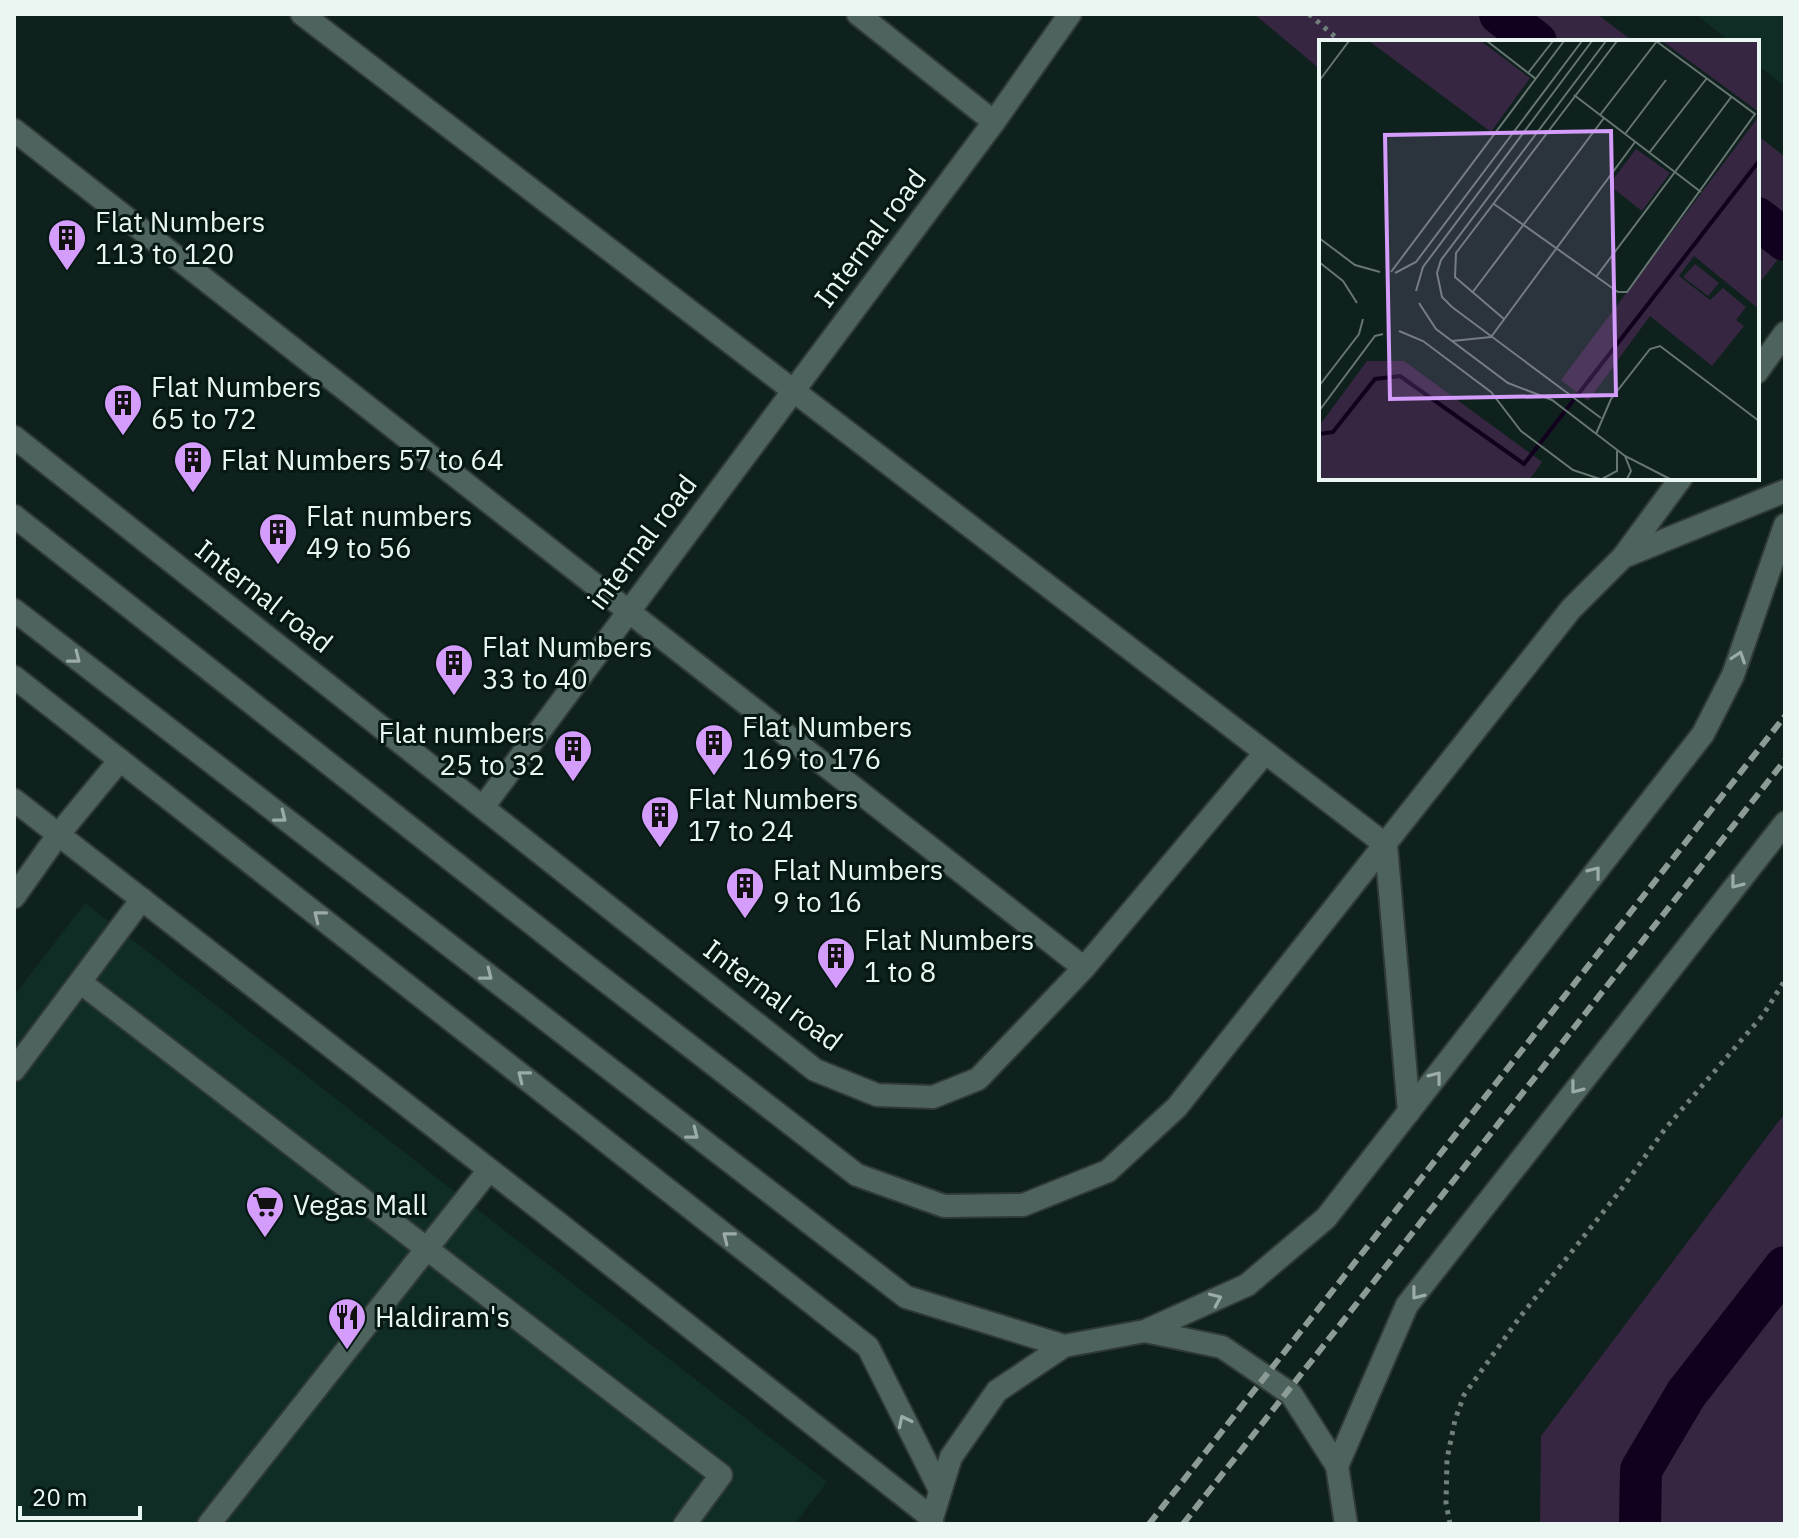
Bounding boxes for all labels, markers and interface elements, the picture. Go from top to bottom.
inset map [1319,40,1759,480]
street label: Internal road [805,161,934,315]
place label: Flat Numbers 113 to 120 [95,203,265,272]
building icon: Flat Numbers 113 to 120 [46,217,88,272]
place label: Flat Numbers 65 to 72 [151,368,321,437]
building icon: Flat Numbers 65 to 72 [102,382,144,437]
building icon: Flat Numbers 57 to 64 [172,439,214,494]
place label: Flat Numbers 57 to 64 [221,441,504,478]
street label: internal road [579,467,705,617]
place label: Flat numbers 49 to 56 [306,497,472,566]
building icon: Flat numbers 49 to 56 [257,511,299,566]
street label: Internal road [188,530,341,661]
place label: Flat Numbers 33 to 40 [482,628,652,697]
building icon: Flat Numbers 33 to 40 [433,642,475,697]
one-way arrow [66,648,81,662]
one-way arrow [1730,651,1746,665]
place label: Flat Numbers 169 to 176 [742,708,912,777]
place label: Flat numbers 25 to 32 [379,714,545,783]
building icon: Flat Numbers 169 to 176 [693,722,735,777]
building icon: Flat numbers 25 to 32 [552,728,594,783]
place label: Flat Numbers 17 to 24 [688,780,858,849]
building icon: Flat Numbers 17 to 24 [639,794,681,849]
one-way arrow [272,807,287,821]
place label: Flat Numbers 9 to 16 [773,851,943,920]
building icon: Flat Numbers 9 to 16 [724,865,766,920]
one-way arrow [1586,866,1600,881]
one-way arrow [1731,874,1745,889]
one-way arrow [313,911,328,925]
place label: Flat Numbers 1 to 8 [864,921,1034,990]
street label: Internal road [696,930,850,1059]
building icon: Flat Numbers 1 to 8 [815,935,857,990]
one-way arrow [478,966,493,980]
one-way arrow [517,1072,532,1086]
one-way arrow [1426,1072,1441,1086]
one-way arrow [1572,1079,1586,1094]
one-way arrow [684,1124,699,1138]
supermarket icon: Vegas Mall [244,1184,286,1239]
place label: Vegas Mall [293,1186,427,1223]
one-way arrow [723,1232,737,1247]
one-way arrow [1412,1285,1426,1299]
one-way arrow [1208,1292,1223,1308]
restaurant icon: Haldiram's [326,1296,368,1351]
place label: Haldiram's [375,1298,510,1335]
one-way arrow [898,1414,914,1429]
scale bar [20,1470,140,1520]
text: 20 m [32,1481,87,1513]

